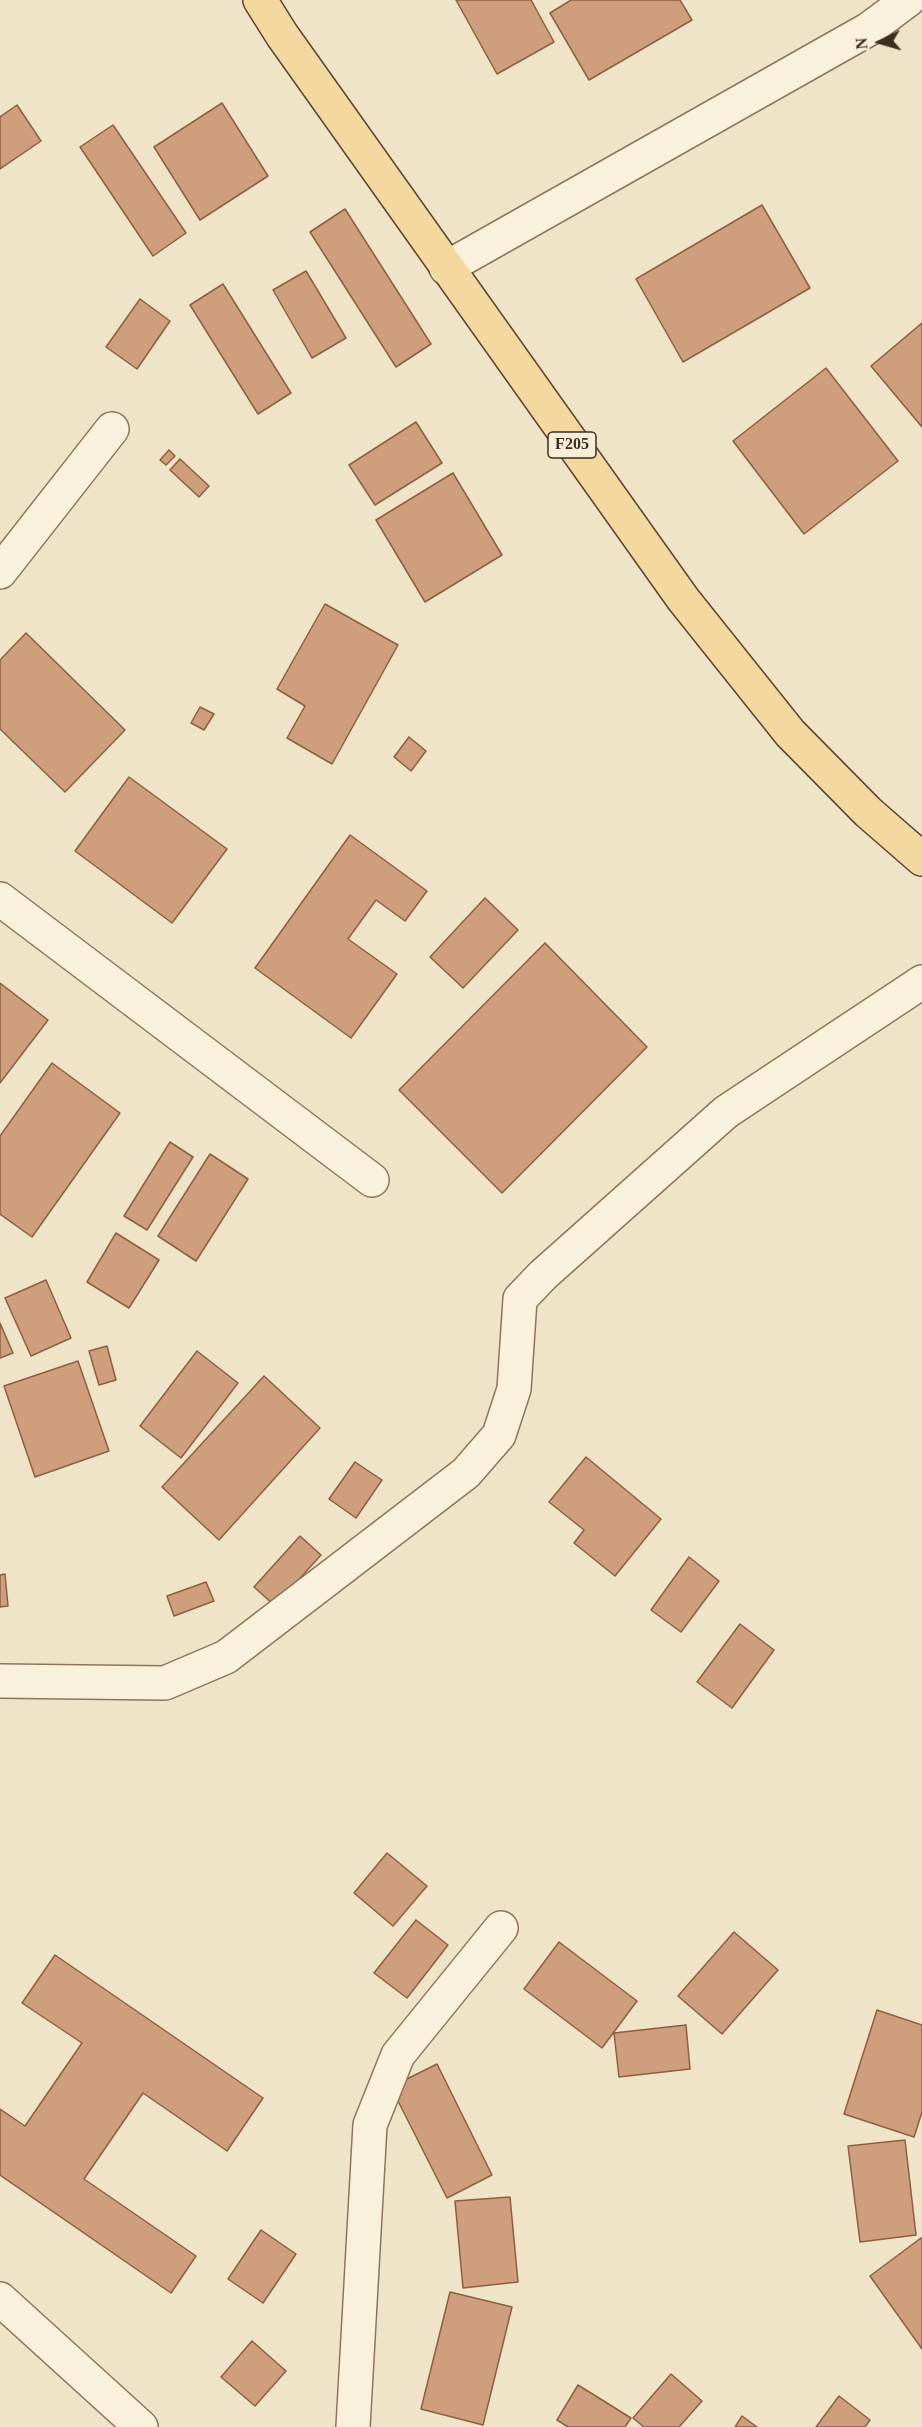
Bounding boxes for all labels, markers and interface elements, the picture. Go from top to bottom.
north arrow [850,12,910,72]
text: N [853,37,871,50]
road number: F205 [548,432,596,458]

